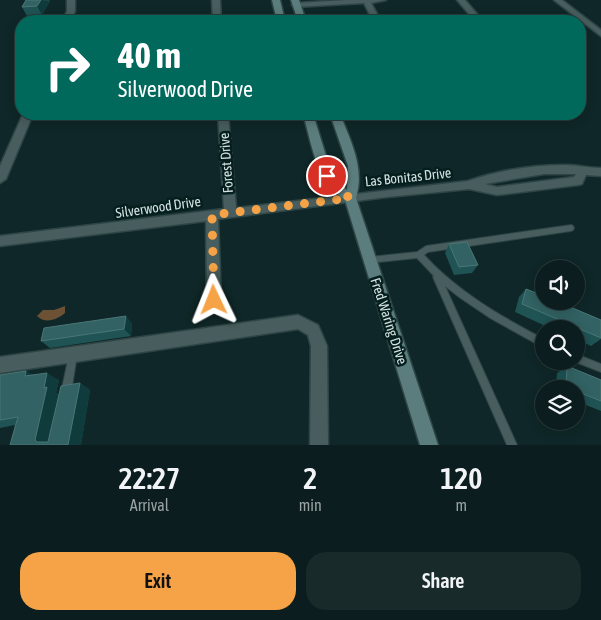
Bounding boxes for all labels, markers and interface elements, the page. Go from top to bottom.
icon: right [35,35,100,100]
text: 40 m [118,35,181,75]
text: Silverwood Drive [118,76,253,102]
street label: Forest Drive [216,132,236,194]
pin [306,155,348,197]
icon: arrive [313,162,341,190]
street label: Las Bonitas Drive [364,165,452,189]
street label: Silverwood Drive [114,193,202,221]
map controls [535,260,585,430]
button: sound [535,260,585,310]
position arrow [187,273,239,325]
street label: Fred Waring Drive [368,276,410,366]
button: search [535,320,585,370]
button: layers [535,380,585,430]
text: 22:27 [118,461,180,495]
text: 2 [303,461,317,495]
text: 120 [440,461,482,495]
text: Arrival [130,496,169,514]
text: min [299,496,322,514]
text: m [456,496,467,514]
button: Exit [20,552,296,610]
button: Share [306,552,581,610]

